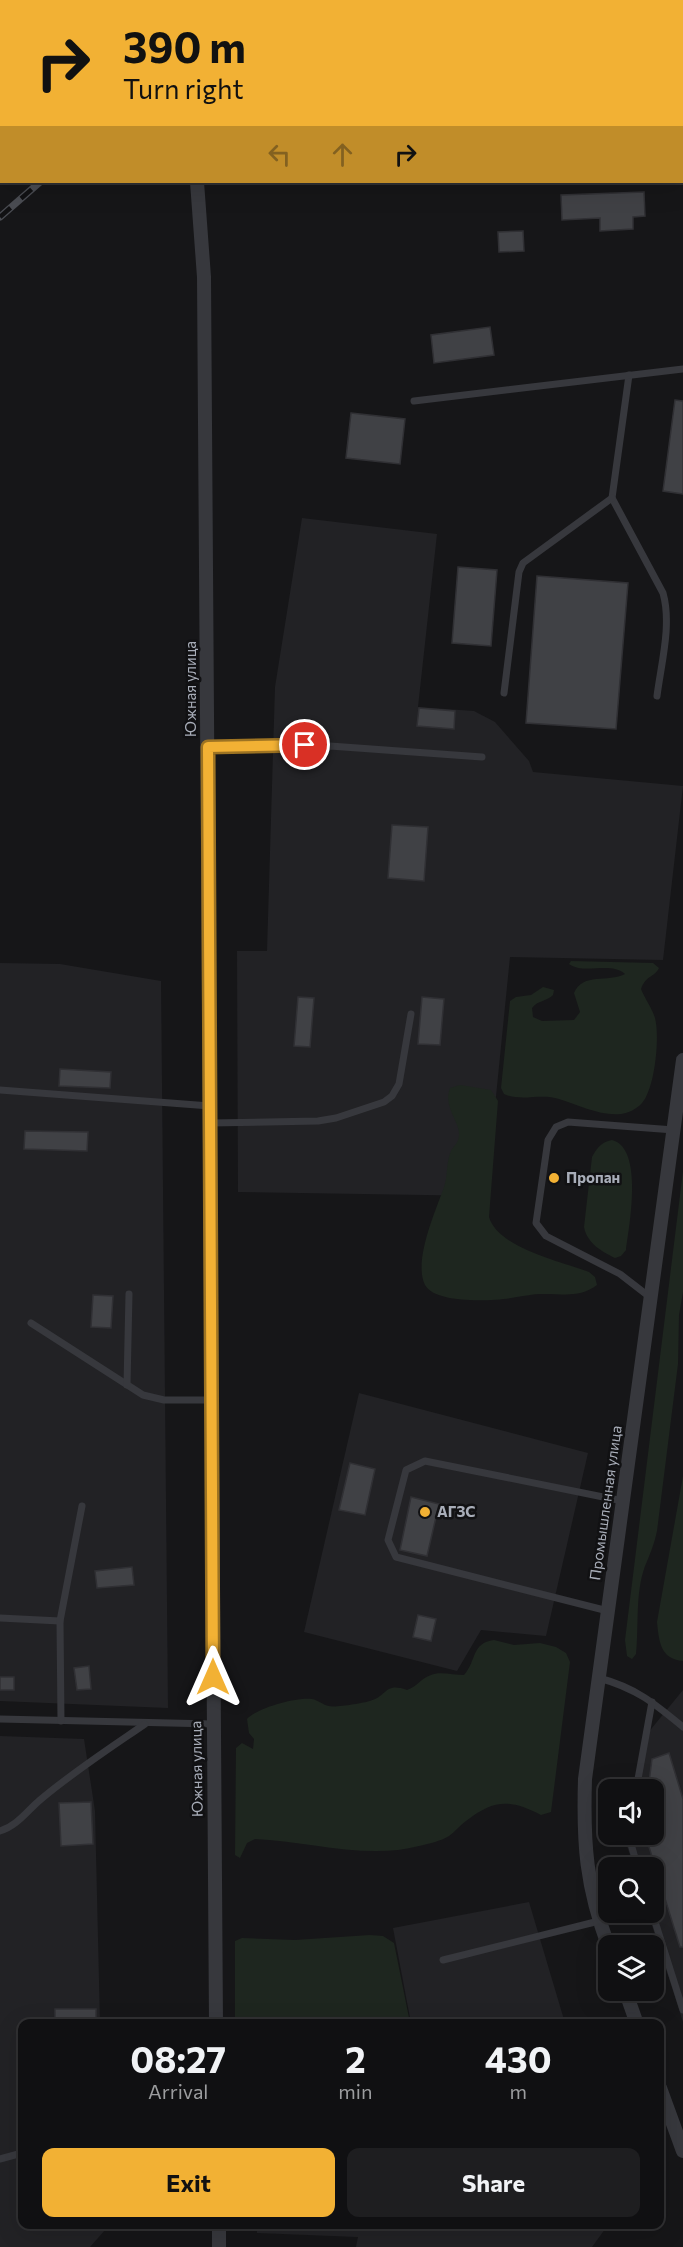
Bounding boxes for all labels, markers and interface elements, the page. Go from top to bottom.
text: 390 m [123,20,246,72]
icon: right [24,24,102,102]
text: Turn right [123,72,243,105]
icon: left [263,138,296,171]
icon: ahead [326,138,359,171]
icon: right [389,138,422,171]
street label: Южная улица [181,641,199,737]
pin [279,719,330,770]
icon: arrive [288,728,321,761]
place label: Пропан [566,1168,620,1186]
marker: Пропан [547,1171,561,1185]
street label: Промышленная улица [585,1424,625,1581]
place label: АГЗС [437,1502,476,1520]
marker: АГЗС [418,1505,432,1519]
position arrow [181,1645,245,1709]
street label: Южная улица [186,1721,206,1817]
map controls [598,1779,664,2001]
button: sound [598,1779,664,1845]
button: search [598,1857,664,1923]
button: layers [598,1935,664,2001]
text: 08:27 [130,2036,226,2080]
text: 2 [345,2036,366,2080]
text: 430 [485,2036,552,2080]
text: Arrival [148,2079,208,2103]
text: min [338,2079,372,2103]
text: m [509,2079,527,2103]
button: Exit [42,2148,335,2217]
button: Share [347,2148,640,2217]

